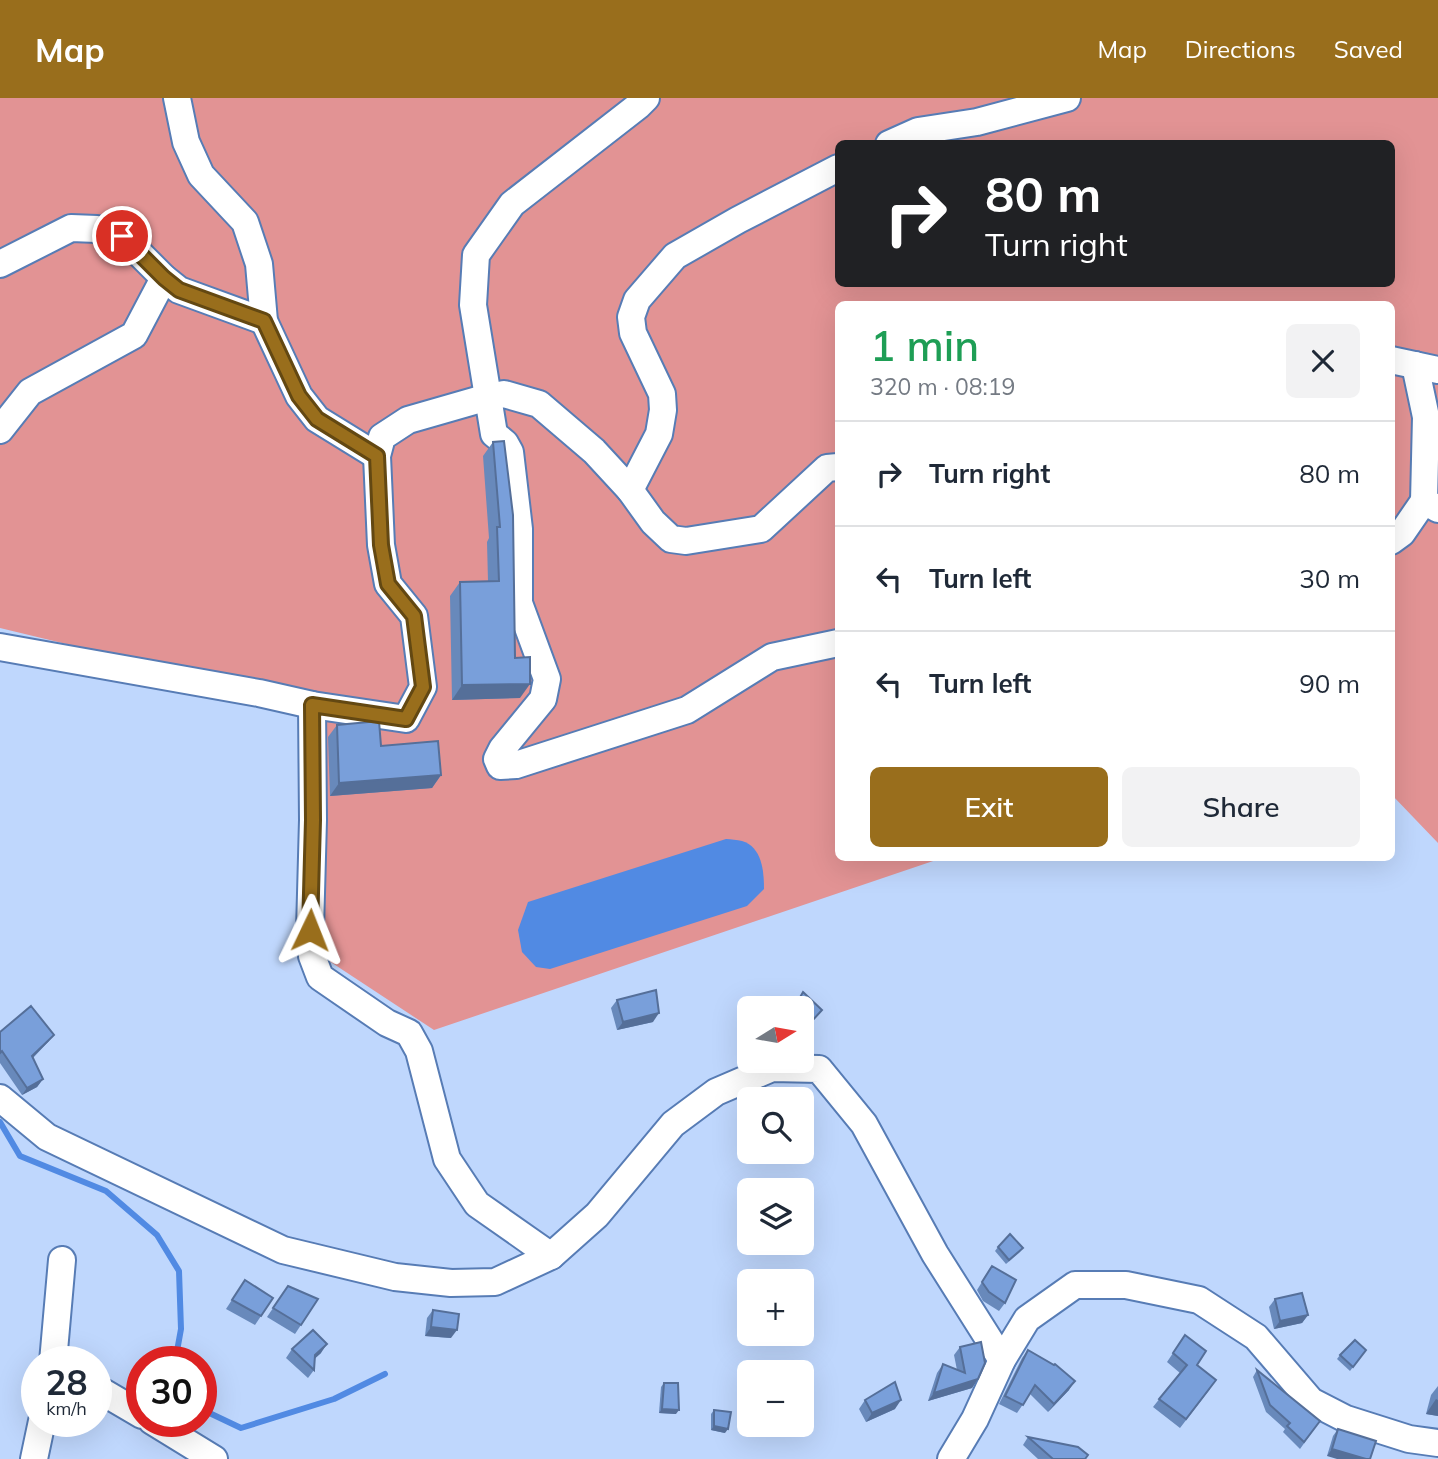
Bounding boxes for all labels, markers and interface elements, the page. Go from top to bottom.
text: Map [35,29,105,70]
text: Map [1097,34,1147,64]
text: Directions [1185,34,1296,64]
text: Saved [1334,34,1403,64]
text: 80 m [985,163,1101,224]
icon: right [870,168,961,259]
pin [92,206,152,266]
icon: arrive [103,217,141,255]
text: Turn right [985,224,1128,264]
text: 1 min [870,319,979,372]
button: close [1286,324,1360,398]
text: 320 m · 08:19 [870,372,1015,401]
icon: right [870,455,908,493]
text: Turn right [929,457,1050,490]
text: 80 m [1299,457,1360,490]
icon: left [870,560,908,598]
text: Turn left [929,562,1031,595]
text: 30 m [1299,562,1360,595]
icon: left [870,665,908,703]
text: Turn left [929,667,1031,700]
text: 90 m [1299,667,1360,700]
button: Exit [870,767,1108,847]
button: Share [1122,767,1360,847]
position arrow [273,893,347,967]
north arrow [737,996,814,1073]
map controls [737,996,814,1437]
button: search [737,1087,814,1164]
button: layers [737,1178,814,1255]
button: + [737,1269,814,1346]
speed limit sign: 30 [126,1346,217,1437]
text: 28 [45,1360,88,1404]
button: − [737,1360,814,1437]
text: km/h [46,1397,87,1420]

